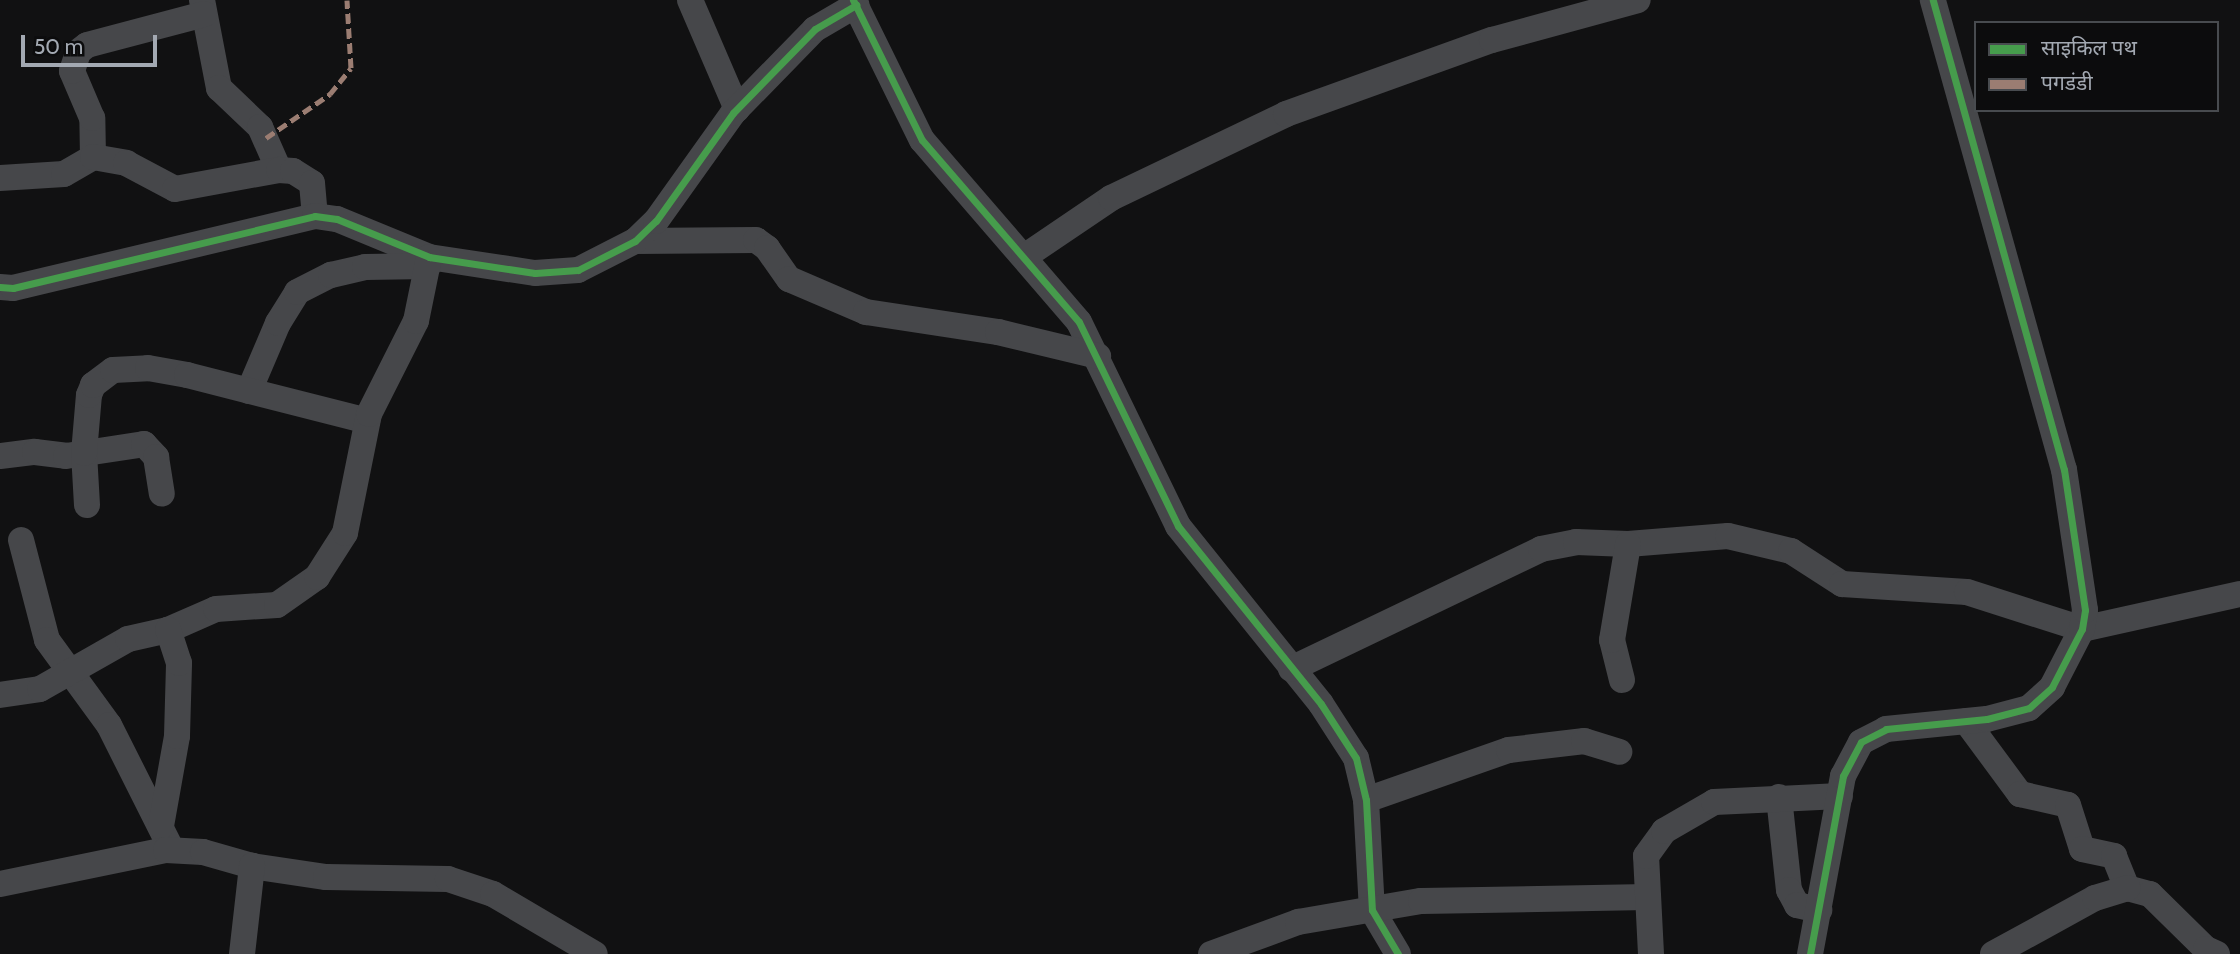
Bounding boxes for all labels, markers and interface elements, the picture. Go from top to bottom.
scale bar [24,21,161,65]
legend [1974,21,2219,112]
text: 50 m [34,34,83,59]
text: साइकिल पथ [2041,35,2137,60]
text: पगडंडी [2041,70,2093,95]

